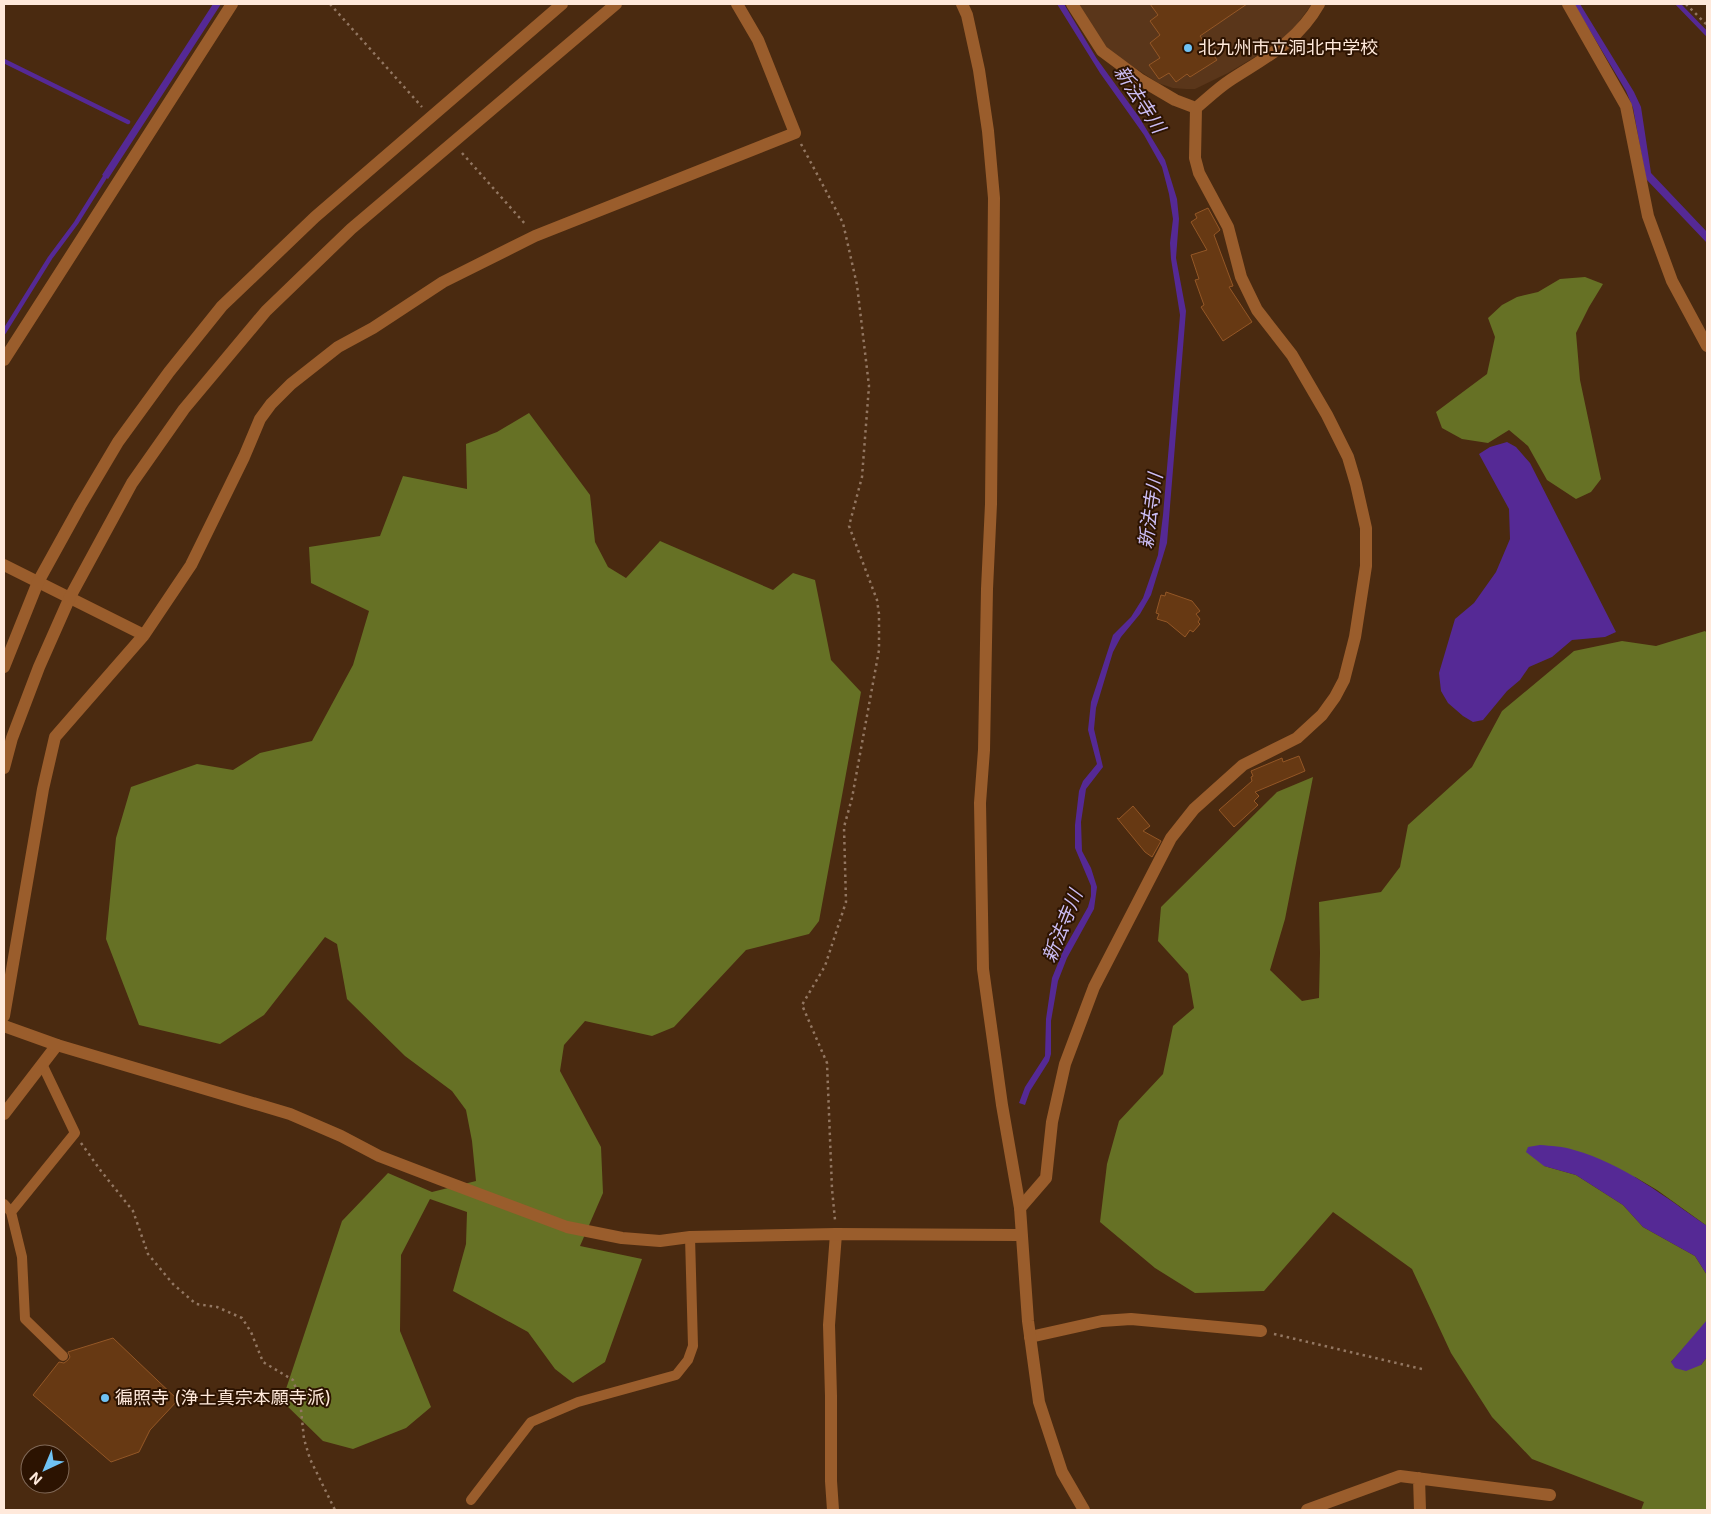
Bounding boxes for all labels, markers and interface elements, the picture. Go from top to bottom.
place label: 北九州市立洞北中学校 [1198,37,1378,58]
marker: 北九州市立洞北中学校 [1182,42,1194,54]
water label: 新法寺川 [1109,61,1171,139]
water label: 新法寺川 [1134,470,1167,550]
water label: 新法寺川 [1038,885,1088,966]
place label: 徧照寺 (浄土真宗本願寺派) [115,1387,331,1408]
marker: 徧照寺 (浄土真宗本願寺派) [99,1392,111,1404]
north arrow [20,1444,70,1494]
text: N [26,1469,45,1489]

